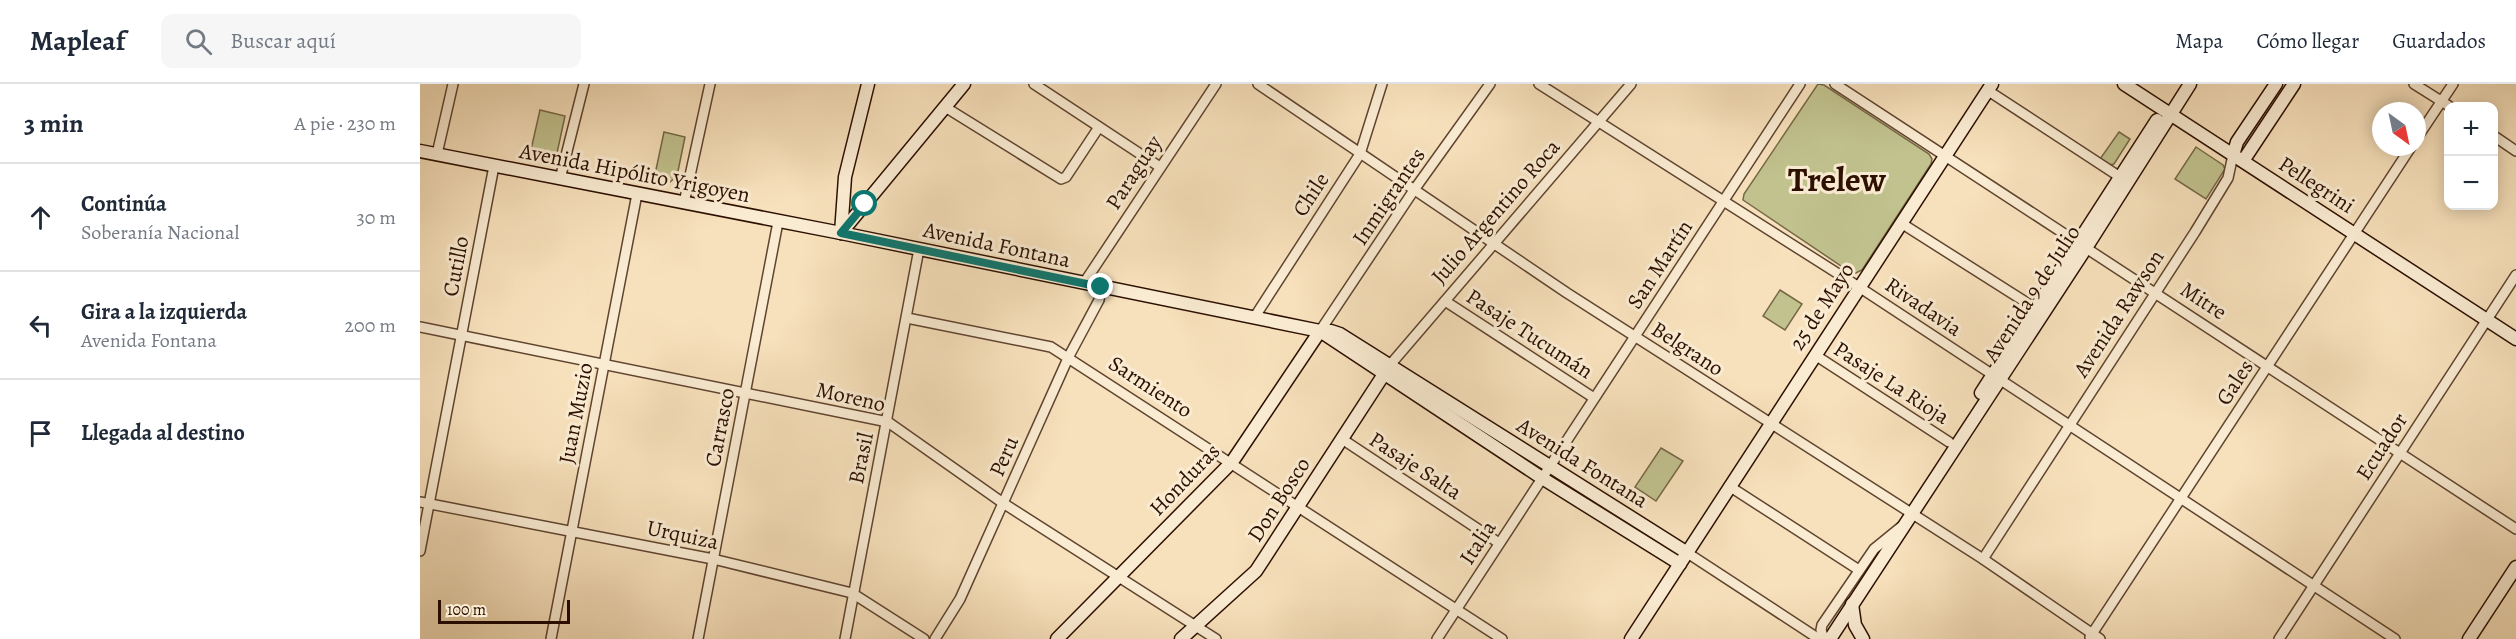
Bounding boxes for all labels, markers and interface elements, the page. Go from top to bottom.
search box [161,14,581,68]
text: Mapleaf [30,22,125,60]
icon: search [182,25,215,58]
text: Buscar aquí [230,26,336,56]
text: Mapa [2175,27,2223,55]
text: Cómo llegar [2256,27,2359,55]
text: Guardados [2392,27,2486,55]
north arrow [2372,102,2426,156]
map controls [2444,102,2498,210]
button: + [2444,102,2498,156]
text: 3 min [24,106,84,141]
text: A pie · 230 m [294,110,396,137]
street label: Paraguay [1099,129,1169,216]
street label: Julio Argentino Roca [1424,132,1568,291]
street label: Avenida Hipólito Yrigoyen [516,136,753,210]
street label: Inmigrantes [1345,142,1433,251]
street label: Pellegrini [2273,149,2360,221]
district label: Trelew [1788,156,1887,203]
button: − [2444,156,2498,210]
street label: Chile [1285,167,1336,222]
text: Continúa [81,189,167,219]
route start [851,190,877,216]
icon: ahead [24,201,57,234]
text: 30 m [356,204,396,231]
street label: San Martín [1620,214,1700,315]
street label: Avenida Fontana [920,215,1074,275]
text: Soberanía Nacional [81,219,239,246]
street label: Avenida 9 de Julio [1976,219,2087,369]
street label: Cutillo [435,233,477,299]
street label: Avenida Rawson [2066,244,2171,384]
street label: 25 de Mayo [1782,257,1861,356]
street label: Rivadavia [1879,270,1969,344]
route end [1087,273,1113,299]
street label: Mitre [2174,275,2233,327]
street label: Pasaje Tucumán [1460,282,1599,386]
text: Gira a la izquierda [81,297,247,327]
icon: left [24,309,57,342]
text: 200 m [345,312,396,339]
street label: Belgrano [1645,314,1729,383]
text: Avenida Fontana [81,327,217,354]
street label: Pasaje La Rioja [1828,334,1956,432]
street label: Sarmiento [1103,349,1198,425]
street label: Gales [2209,354,2261,411]
street label: Juan Muzio [551,360,600,466]
street label: Moreno [813,374,888,419]
street label: Carrasco [698,385,742,469]
street label: Ecuador [2349,407,2415,486]
street label: Avenida Fontana [1510,410,1654,516]
icon: arrive [24,417,57,450]
text: Llegada al destino [81,418,245,448]
street label: Pasaje Salta [1363,425,1468,507]
street label: Brasil [841,430,881,487]
street label: Peru [982,431,1026,481]
street label: Honduras [1143,437,1227,523]
street label: Don Bosco [1240,451,1317,548]
street label: Urquiza [644,513,722,557]
street label: Italia [1452,514,1504,571]
scale bar [438,597,570,624]
text: 100 m [447,599,486,621]

